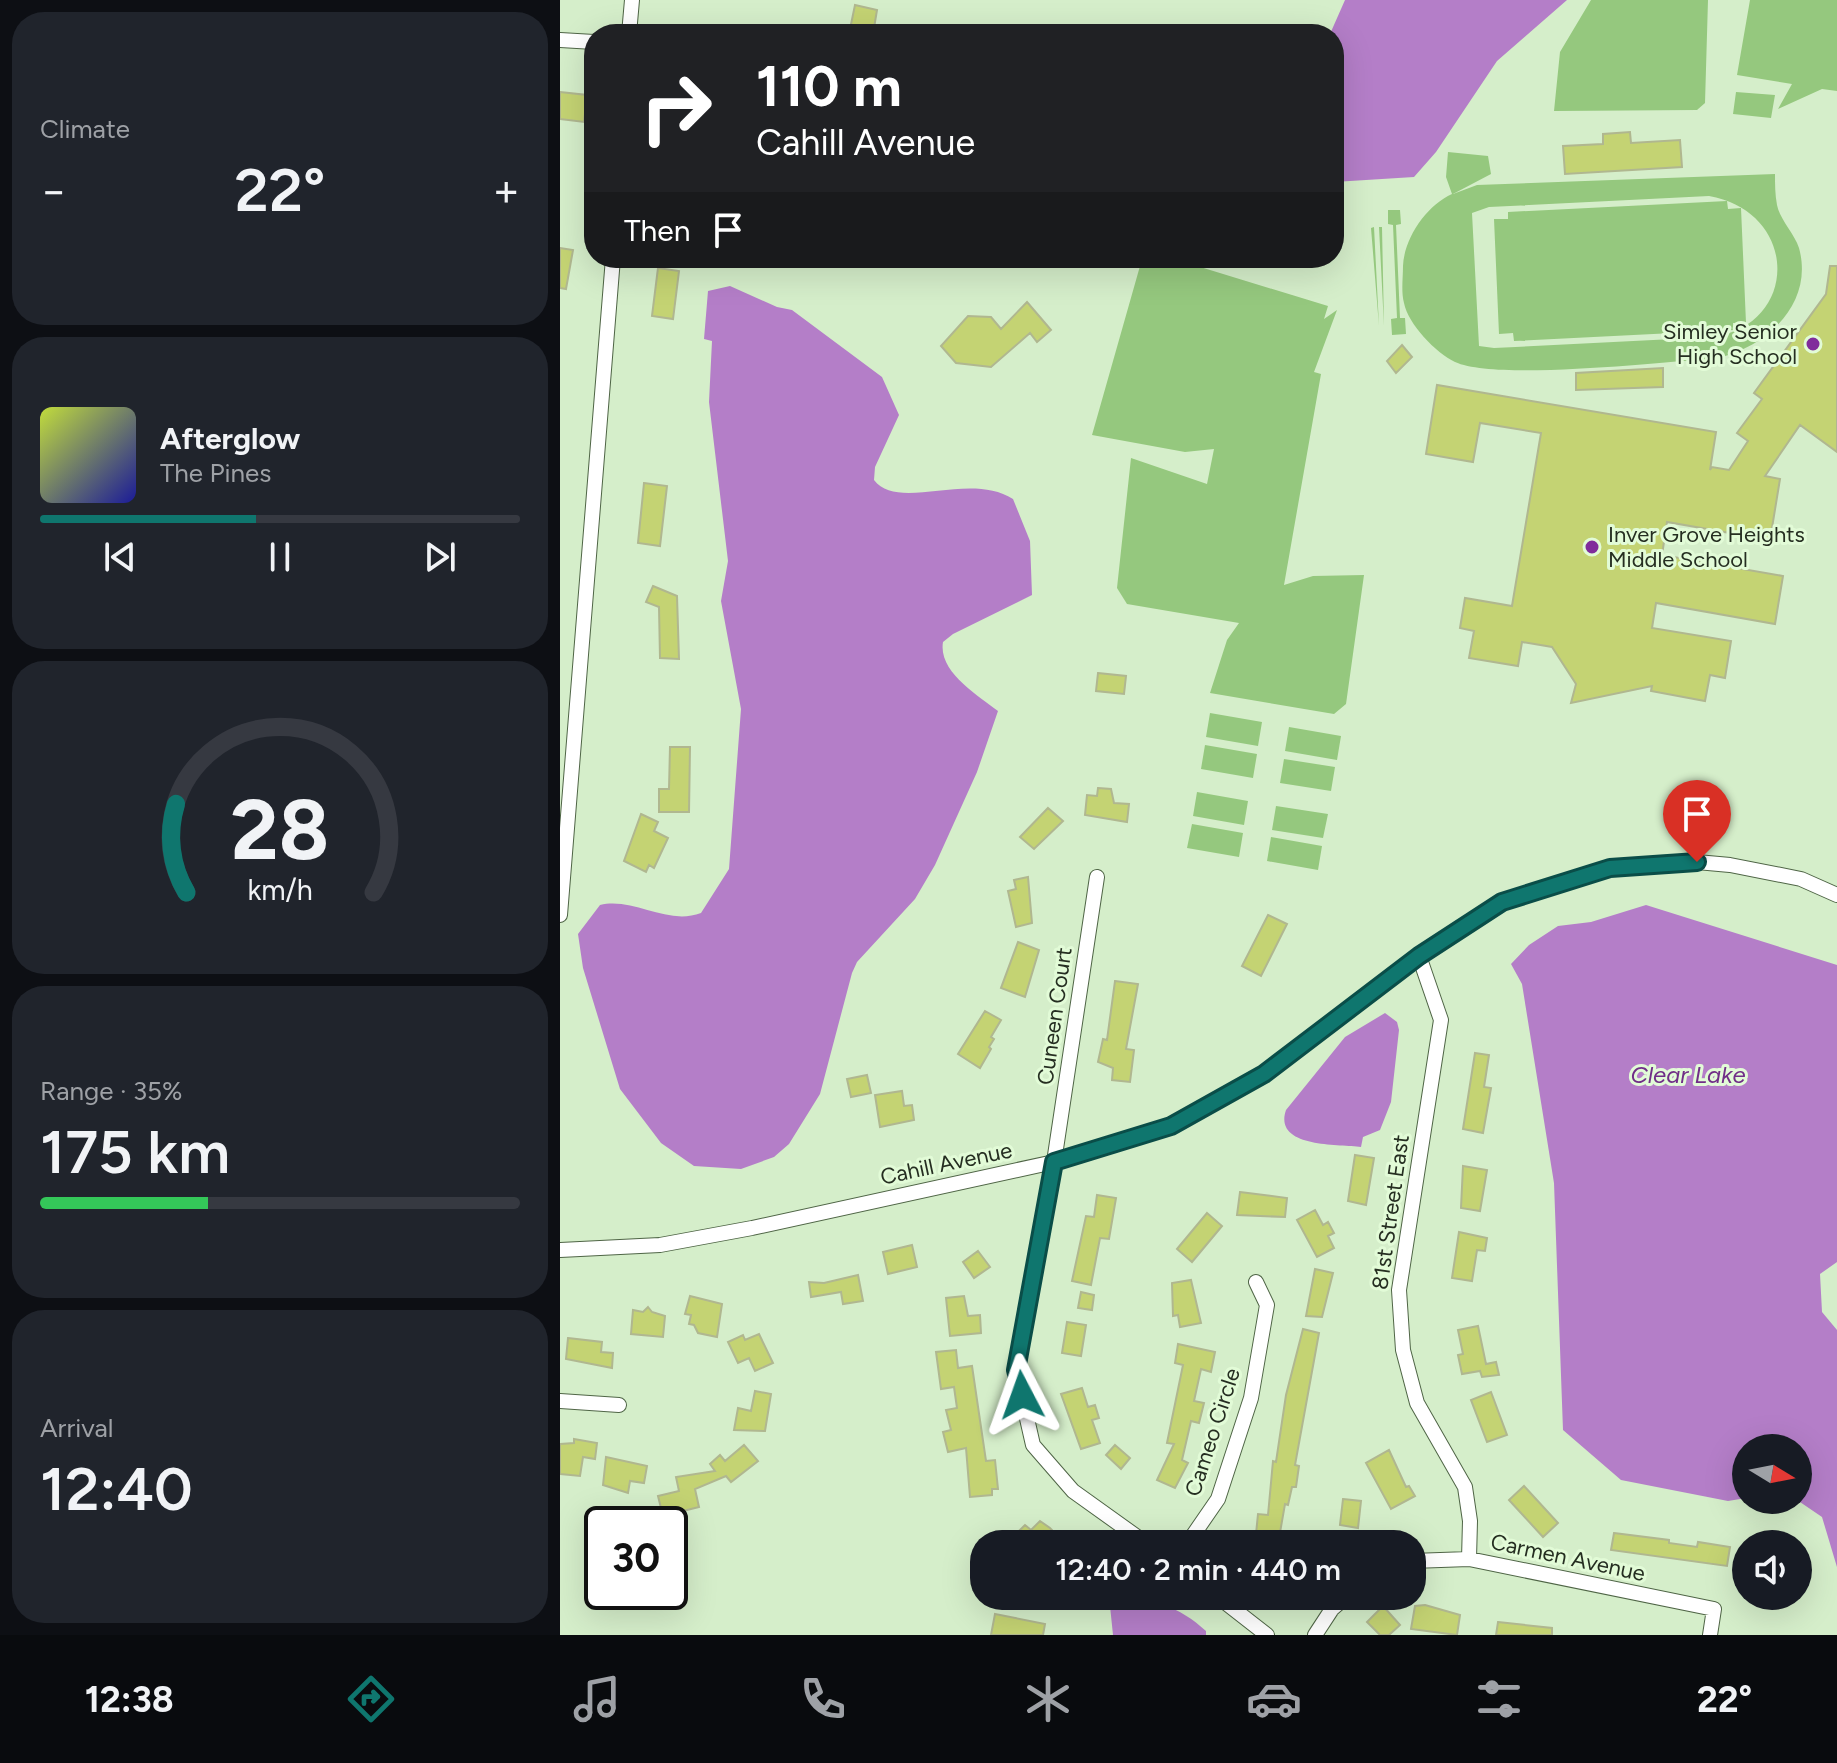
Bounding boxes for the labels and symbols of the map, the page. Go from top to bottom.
place label: Simley Senior High School [1663,318,1798,370]
marker: Simley Senior High School [1804,335,1822,353]
place label: Inver Grove Heights Middle School [1608,521,1805,573]
marker: Inver Grove Heights Middle School [1583,538,1601,556]
pin [1663,780,1731,862]
street label: Cuneen Court [1031,945,1078,1087]
water label: Clear Lake [1630,1060,1746,1089]
street label: 81st Street East [1366,1133,1415,1291]
street label: Cahill Avenue [878,1136,1014,1191]
position arrow [980,1353,1064,1437]
street label: Cameo Circle [1179,1365,1246,1500]
north arrow [1732,1434,1812,1514]
speed limit sign: 30 [584,1506,688,1610]
street label: Carmen Avenue [1488,1528,1648,1587]

